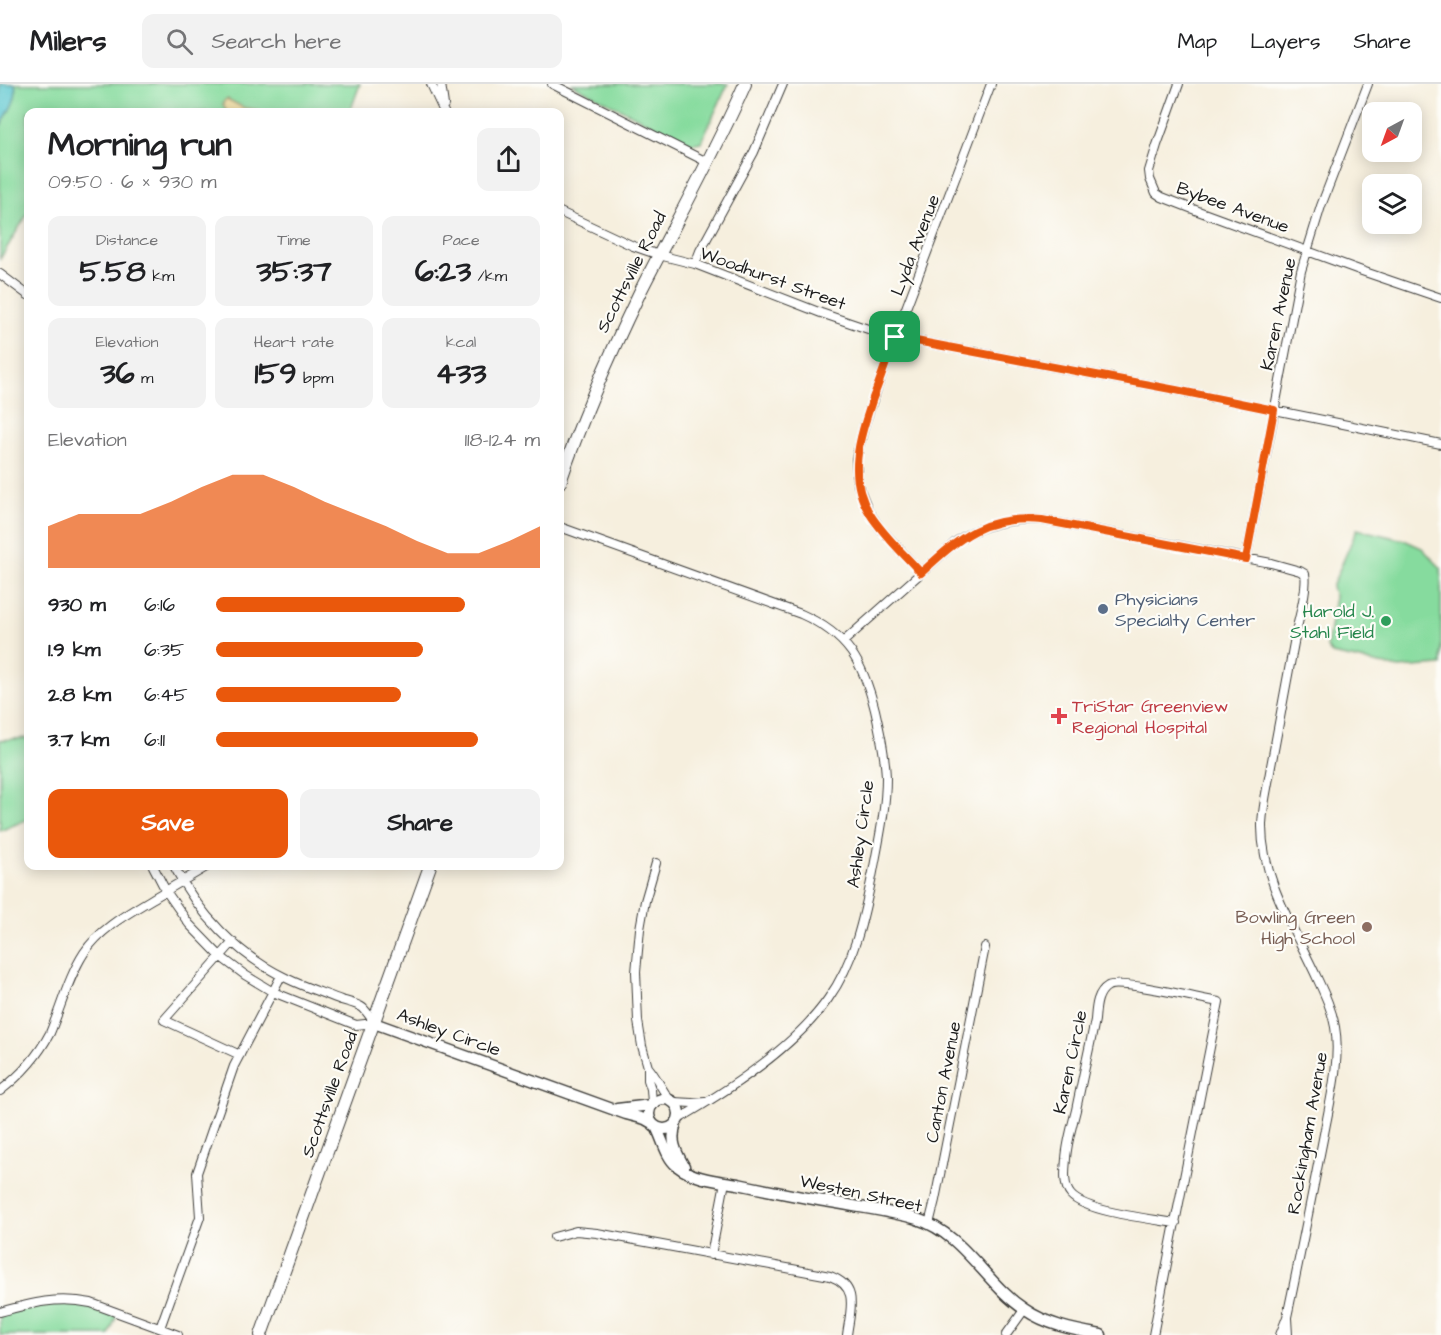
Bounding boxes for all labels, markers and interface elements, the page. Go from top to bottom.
search box [142,14,562,68]
text: Milers [30,22,106,61]
icon: search [163,25,196,58]
text: Search here [211,26,341,57]
text: Map [1177,27,1217,56]
text: Layers [1250,27,1320,56]
text: Share [1353,27,1411,56]
north arrow [1362,102,1422,162]
map controls [1362,102,1422,234]
text: Morning run [48,122,232,168]
button: share [477,128,540,191]
text: 09:50 · 6 × 930 m [48,168,217,196]
button: layers [1362,174,1422,234]
street label: Bybee Avenue [1173,176,1293,240]
street label: Lyda Avenue [885,191,947,300]
street label: Scottsville Road [590,207,673,337]
text: Distance [96,229,158,251]
text: Time [277,229,311,251]
text: Pace [442,229,480,251]
street label: Woodhurst Street [696,240,850,317]
text: 5.58 [80,251,146,293]
text: 35:37 [256,251,332,293]
text: 6:23 [415,251,471,293]
street label: Karen Avenue [1254,255,1303,373]
text: km [146,265,174,287]
text: /km [471,265,507,287]
pin [869,311,920,362]
icon: arrive [878,320,911,353]
text: Elevation [96,331,158,353]
text: Heart rate [254,331,334,353]
text: kcal [446,331,476,353]
text: 36 [101,353,135,395]
text: 159 [255,353,297,395]
text: 433 [436,353,486,395]
text: m [135,367,153,389]
text: bpm [297,367,333,389]
text: Elevation [48,426,127,454]
text: 118–124 m [465,426,540,454]
place label: Physicians Specialty Center [1115,587,1255,634]
text: 930 m [48,591,106,619]
text: 6:16 [144,591,175,619]
place label: Harold J. Stahl Field [1290,599,1374,645]
marker: Physicians Specialty Center [1096,602,1110,616]
marker: Harold J. Stahl Field [1379,614,1393,628]
text: 1.9 km [48,636,101,664]
text: 6:35 [144,636,184,664]
text: 2.8 km [48,681,111,709]
text: 6:45 [144,681,188,709]
place label: TriStar Greenview Regional Hospital [1072,694,1228,741]
marker: TriStar Greenview Regional Hospital [1050,707,1068,725]
text: 3.7 km [48,726,109,754]
text: 6:11 [144,726,165,754]
street label: Ashley Circle [841,778,881,890]
button: Save [48,789,288,858]
button: Share [300,789,540,858]
place label: Bowling Green High School [1236,905,1355,952]
marker: Bowling Green High School [1360,920,1374,934]
street label: Ashley Circle [393,1002,504,1064]
street label: Karen Circle [1047,1008,1094,1116]
street label: Canton Avenue [919,1019,968,1145]
street label: Scottsville Road [295,1028,364,1161]
street label: Rockingham Avenue [1281,1050,1335,1216]
street label: Westen Street [797,1168,925,1219]

